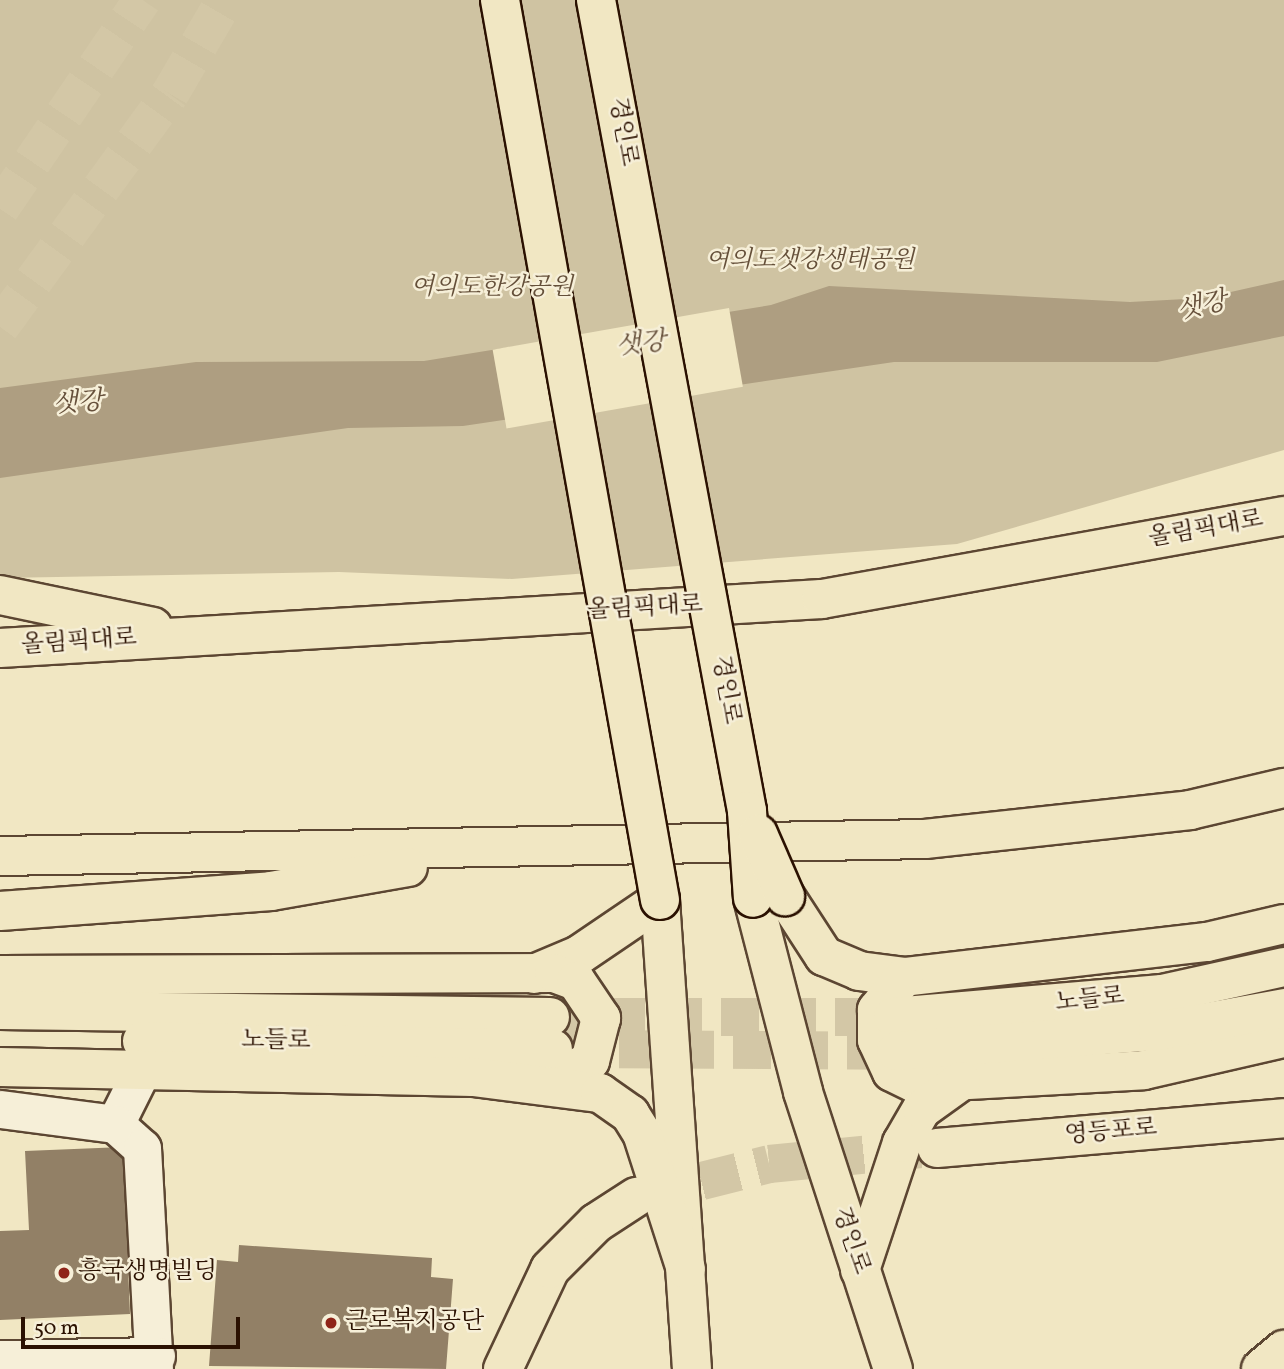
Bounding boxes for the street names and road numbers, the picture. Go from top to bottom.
street label: 경인로 [602,95,642,169]
street label: 올림픽대로 [1146,506,1266,554]
street label: 올림픽대로 [586,592,704,626]
street label: 올림픽대로 [20,625,138,661]
street label: 경인로 [705,653,745,727]
street label: 노들로 [1054,983,1126,1019]
street label: 노들로 [241,1027,311,1057]
street label: 영등포로 [1064,1115,1158,1151]
street label: 경인로 [825,1203,875,1279]

